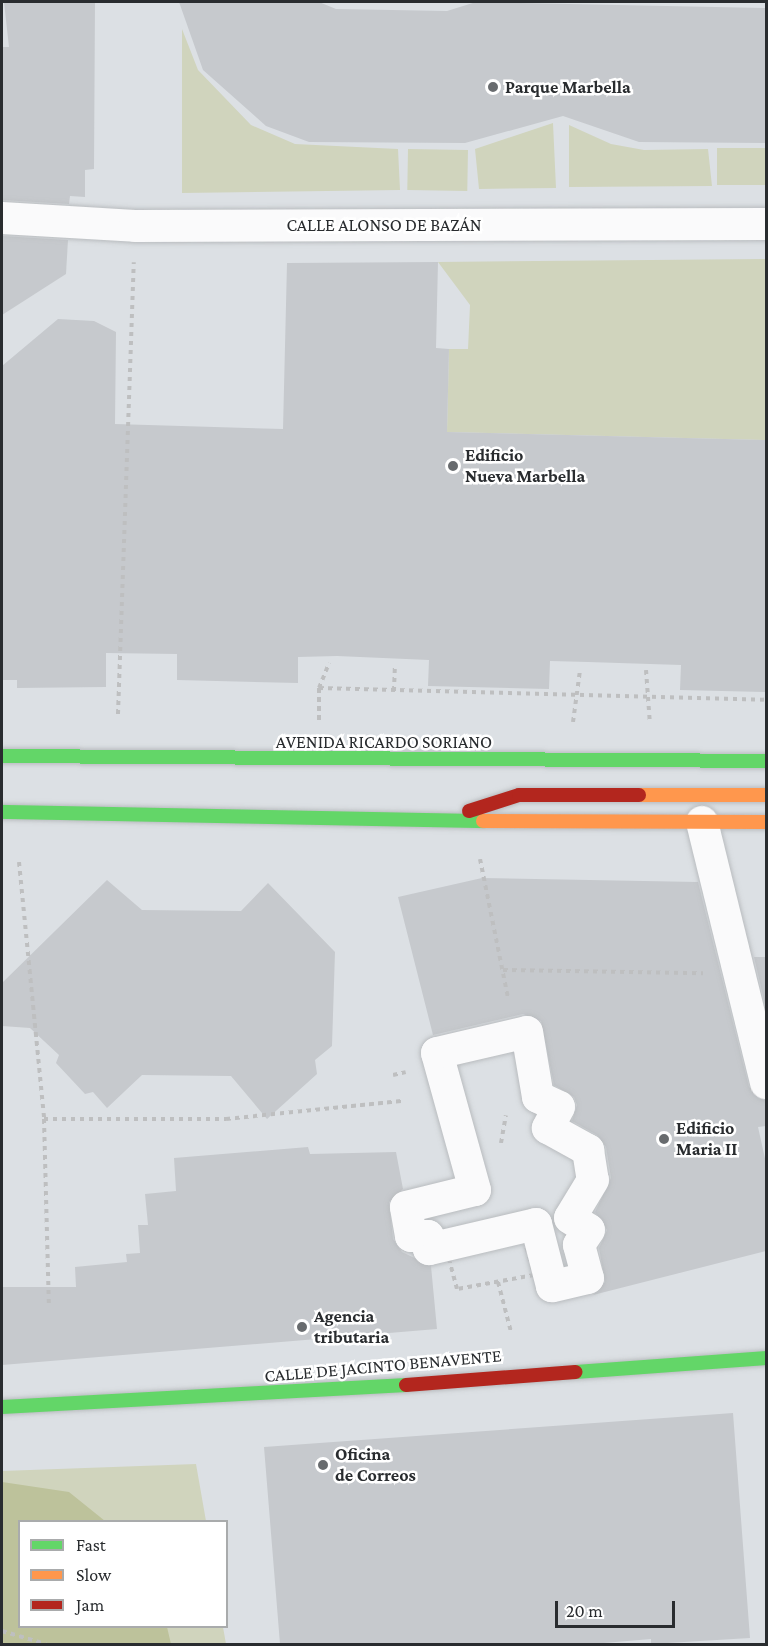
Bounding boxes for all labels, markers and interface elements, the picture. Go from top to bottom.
place label: Parque Marbella [505,76,631,98]
marker: Parque Marbella [486,80,500,94]
street label: CALLE ALONSO DE BAZÁN [286,214,482,236]
place label: Edificio Nueva Marbella [465,445,585,488]
marker: Edificio Nueva Marbella [446,459,460,473]
street label: AVENIDA RICARDO SORIANO [276,731,492,753]
place label: Edificio Maria II [676,1118,737,1160]
marker: Edificio Maria II [657,1132,671,1146]
place label: Agencia tributaria [314,1306,389,1348]
marker: Agencia tributaria [295,1320,309,1334]
street label: CALLE DE JACINTO BENAVENTE [263,1345,503,1387]
place label: Oficina de Correos [335,1444,416,1486]
marker: Oficina de Correos [316,1458,330,1472]
legend [18,1520,228,1628]
text: Fast [76,1535,106,1555]
text: Slow [76,1565,111,1585]
scale bar [558,1589,678,1627]
text: Jam [76,1595,104,1615]
text: 20 m [566,1601,603,1621]

